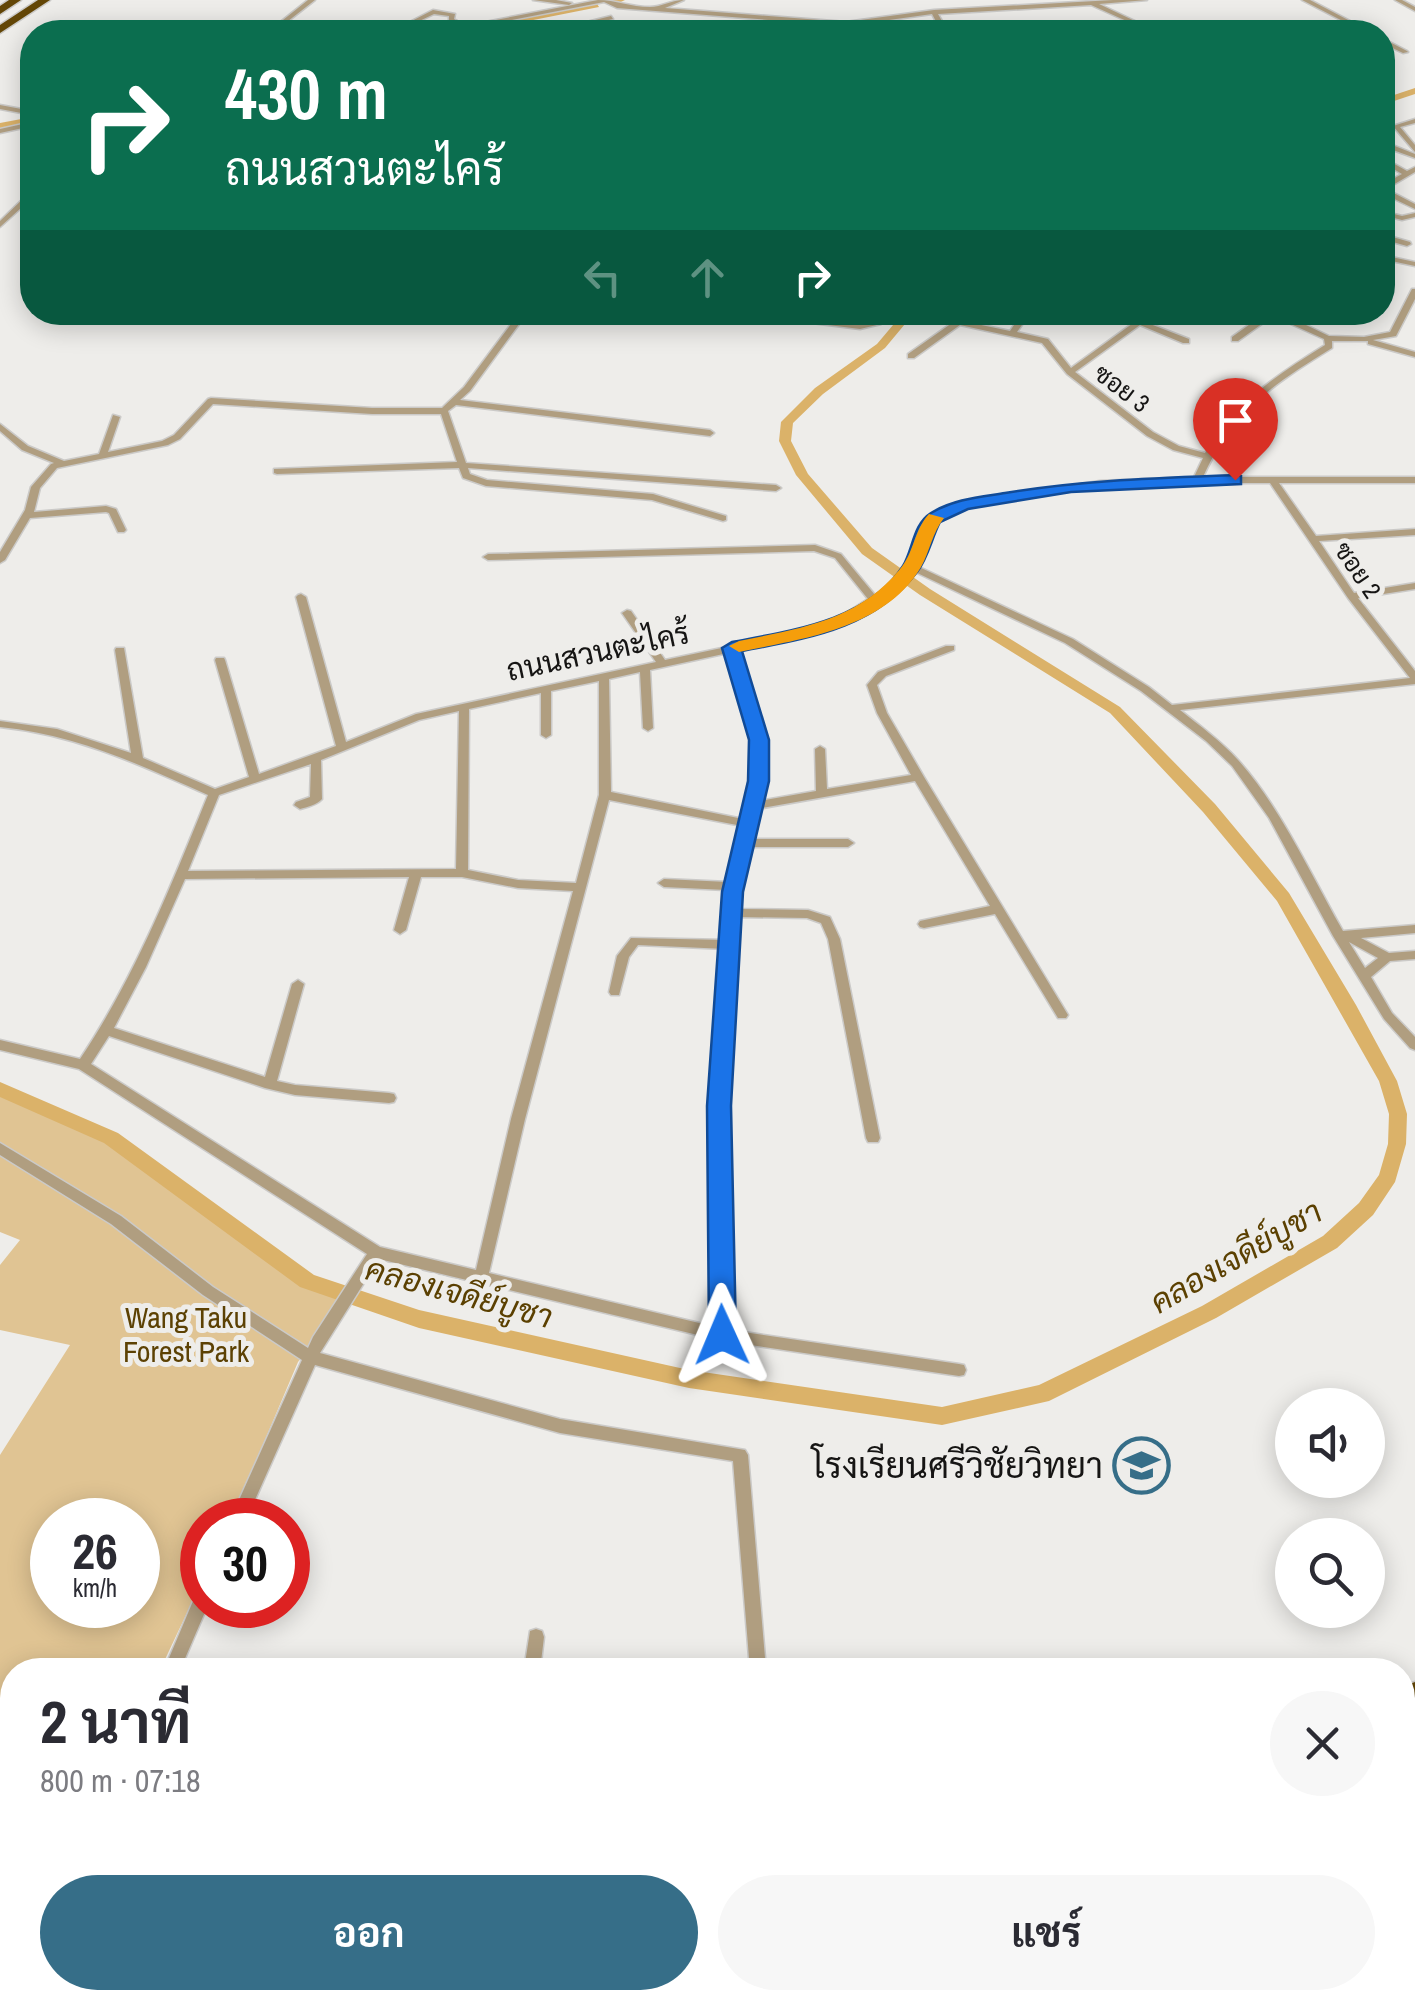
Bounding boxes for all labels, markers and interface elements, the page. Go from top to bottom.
text: 430 m [225,47,388,141]
icon: right [60,60,190,190]
text: ถนนสวนตะไคร้ [225,138,504,199]
icon: left [575,250,630,305]
icon: ahead [680,250,735,305]
icon: right [785,250,840,305]
street label: ซอย 3 [1087,356,1157,420]
pin [1193,378,1278,481]
icon: arrive [1208,393,1263,448]
street label: ซอย 2 [1327,535,1389,605]
street label: ถนนสวนตะไคร้ [503,612,694,690]
water label: คลองเจดีย์บูชา [1142,1190,1330,1324]
water label: คลองเจดีย์บูชา [361,1247,557,1339]
position arrow [670,1283,774,1387]
park label: Wang Taku Forest Park [123,1297,250,1371]
map controls [1275,1388,1385,1628]
button: sound [1275,1388,1385,1498]
school or university icon: โรงเรียนศรีวิชัยวิทยา [1112,1436,1172,1496]
place label: โรงเรียนศรีวิชัยวิทยา [810,1442,1103,1489]
speed limit sign: 30 [180,1498,310,1628]
text: 26 [72,1517,118,1585]
button: search [1275,1518,1385,1628]
text: km/h [73,1571,117,1605]
text: 2 นาที [40,1681,191,1762]
button: close [1270,1691,1375,1796]
text: 800 m · 07:18 [40,1759,200,1802]
button: ออก [40,1875,698,1990]
button: แชร์ [718,1875,1375,1990]

